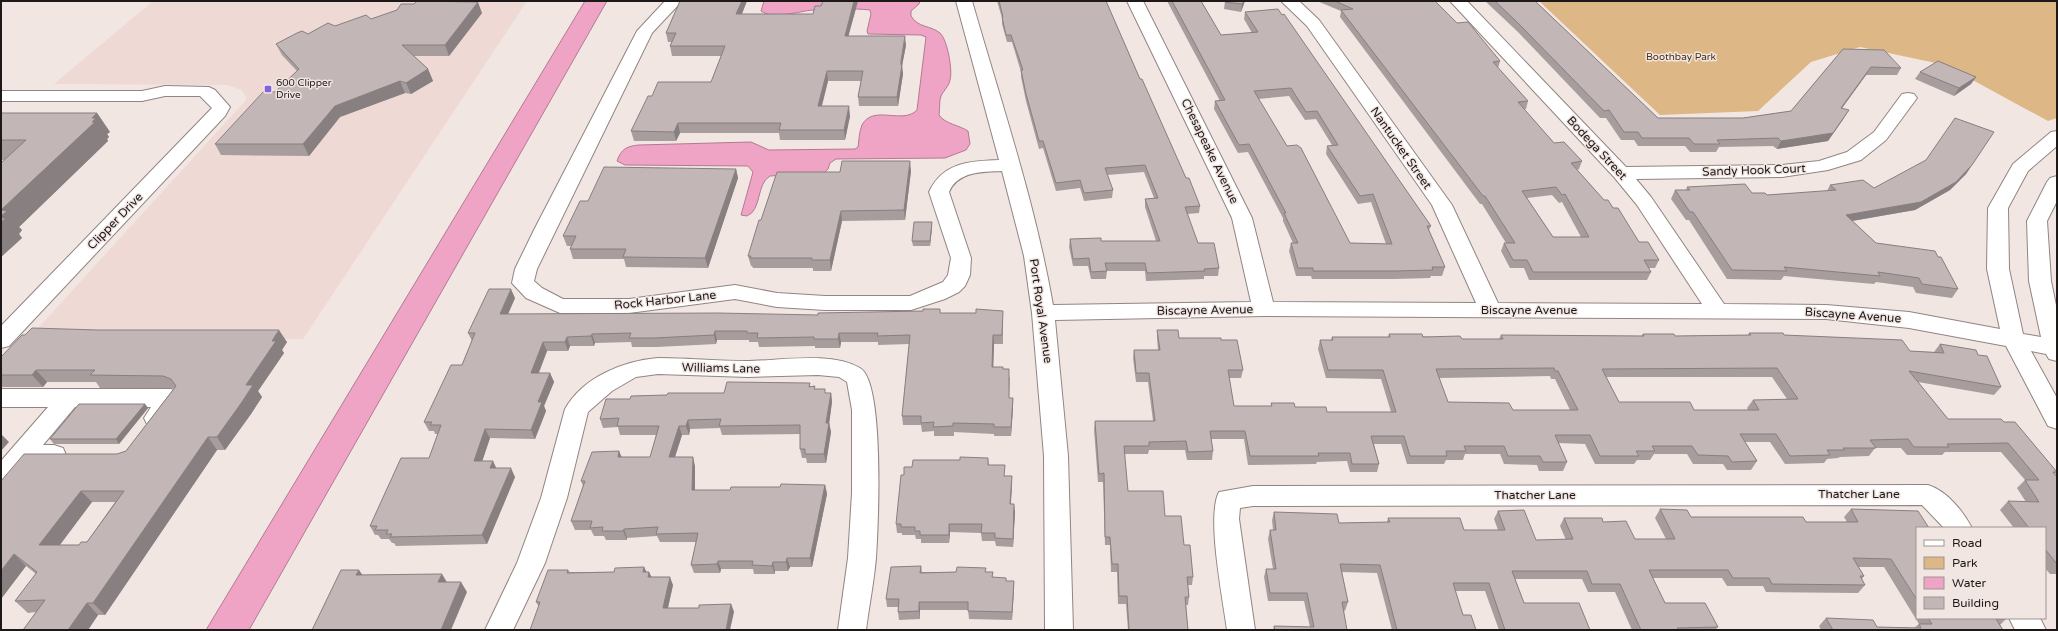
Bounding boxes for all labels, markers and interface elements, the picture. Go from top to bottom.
park label: Boothbay Park [1646,51,1717,63]
place label: 600 Clipper Drive [276,77,332,101]
marker: 600 Clipper Drive [263,84,273,94]
street label: Chesapeake Avenue [1178,96,1242,206]
street label: Nantucket Street [1367,104,1435,192]
street label: Bodega Street [1564,113,1630,183]
street label: Sandy Hook Court [1702,161,1806,179]
street label: Clipper Drive [84,190,146,252]
street label: Port Royal Avenue [1027,258,1055,364]
street label: Rock Harbor Lane [613,288,717,312]
street label: Biscayne Avenue [1157,302,1254,318]
street label: Biscayne Avenue [1481,303,1578,317]
street label: Biscayne Avenue [1804,305,1902,325]
street label: Williams Lane [682,360,760,376]
street label: Thatcher Lane [1818,487,1900,501]
street label: Thatcher Lane [1494,488,1576,502]
legend [1916,527,2046,619]
text: Road [1952,536,1982,550]
text: Park [1952,556,1978,570]
text: Water [1952,576,1987,590]
text: Building [1952,596,1999,610]

